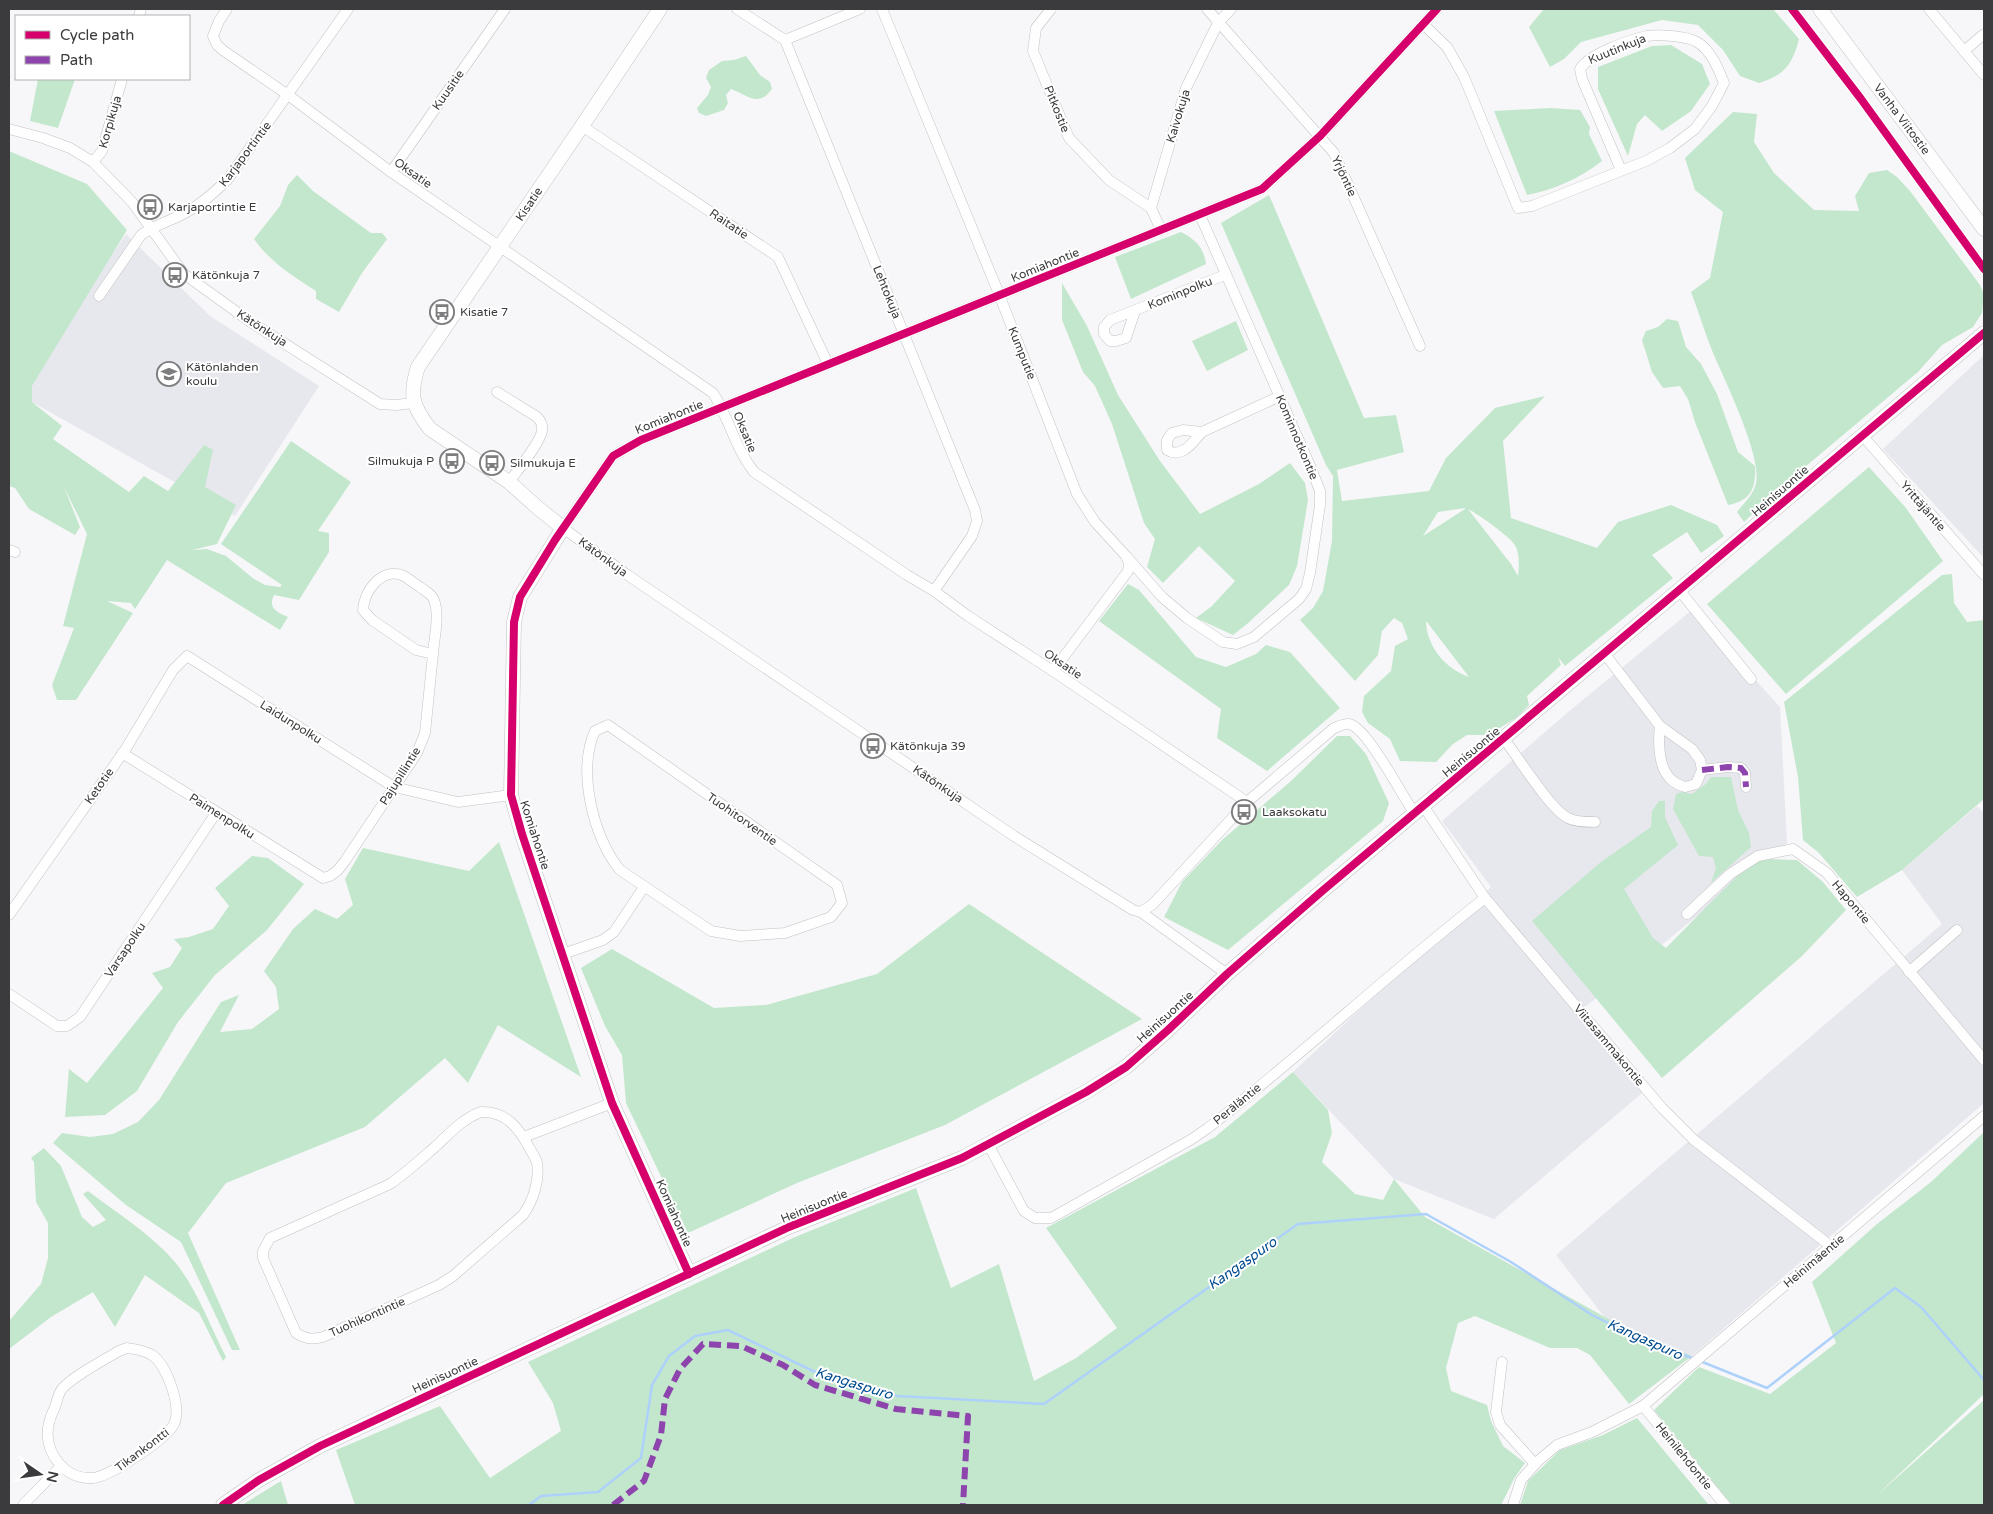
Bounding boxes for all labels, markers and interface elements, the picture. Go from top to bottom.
legend [15,15,190,80]
text: Cycle path [60,26,134,44]
street label: Kuutinkuja [1586,31,1648,67]
text: Path [60,51,93,69]
street label: Kuusitie [429,67,467,113]
street label: Vanha Viitostie [1871,81,1933,157]
street label: Pitkostie [1041,83,1073,135]
street label: Kaivokuja [1163,88,1193,144]
street label: Korpikuja [96,94,124,150]
street label: Karjaportintie [216,119,274,189]
street label: Yrjöntie [1329,153,1360,199]
street label: Oksatie [391,155,435,191]
street label: Kisatie [513,184,545,224]
bus stop icon: Karjaportintie E [137,194,163,220]
place label: Karjaportintie E [168,200,257,214]
street label: Raitatie [707,206,751,242]
street label: Komiahontie [1009,245,1081,285]
bus stop icon: Kätönkuja 7 [162,262,188,288]
street label: Lehtokuja [870,263,904,321]
place label: Kätönkuja 7 [192,268,260,282]
street label: Kominpolku [1146,274,1214,312]
bus stop icon: Kisatie 7 [429,299,455,325]
place label: Kisatie 7 [460,305,508,319]
street label: Kätönkuja [234,307,290,349]
street label: Kumputie [1005,325,1039,382]
place label: Kätönlahden koulu [186,360,258,388]
school or university icon: Kätönlahden koulu [156,361,182,387]
street label: Kominnotkontie [1273,392,1321,482]
street label: Komiahontie [633,397,705,437]
street label: Oksatie [730,410,760,455]
bus stop icon: Silmukuja P [439,448,465,474]
bus stop icon: Silmukuja E [479,450,505,476]
place label: Silmukuja P [368,454,434,468]
place label: Silmukuja E [510,456,576,470]
street label: Heinisuontie [1749,462,1811,520]
street label: Yrittäjäntie [1897,478,1949,534]
street label: Kätönkuja [576,534,630,580]
street label: Oksatie [1041,646,1085,682]
street label: Laidunpolku [257,697,325,747]
street label: Heinisuontie [1439,724,1503,780]
bus stop icon: Kätönkuja 39 [860,733,886,759]
place label: Kätönkuja 39 [890,739,966,753]
street label: Pajupillintie [377,744,424,808]
street label: Kätönkuja [910,762,966,806]
street label: Ketotie [82,765,117,807]
street label: Paimenpolku [187,790,257,842]
street label: Tuohitorventie [704,790,780,849]
street label: Komiahontie [517,798,553,872]
bus stop icon: Laaksokatu [1231,799,1257,825]
place label: Laaksokatu [1262,805,1327,819]
street label: Hapontie [1829,878,1873,927]
street label: Varsapolku [102,920,148,980]
street label: Heinisuontie [1134,988,1196,1046]
street label: Viitasammakontie [1571,1001,1647,1089]
street label: Peräläntie [1210,1080,1264,1127]
street label: Komiahontie [653,1177,695,1249]
street label: Heinisuontie [779,1186,850,1226]
street label: Heinimäentie [1781,1231,1847,1290]
water label: Kangaspuro [1205,1233,1281,1293]
street label: Tuohikontintie [327,1294,407,1340]
water label: Kangaspuro [1605,1315,1686,1364]
street label: Heinisuontie [410,1354,480,1396]
water label: Kangaspuro [813,1364,896,1404]
street label: Heinilehdontie [1653,1420,1716,1493]
street label: Tikankontti [112,1425,172,1475]
north arrow [15,1449,65,1499]
text: N [43,1469,62,1484]

